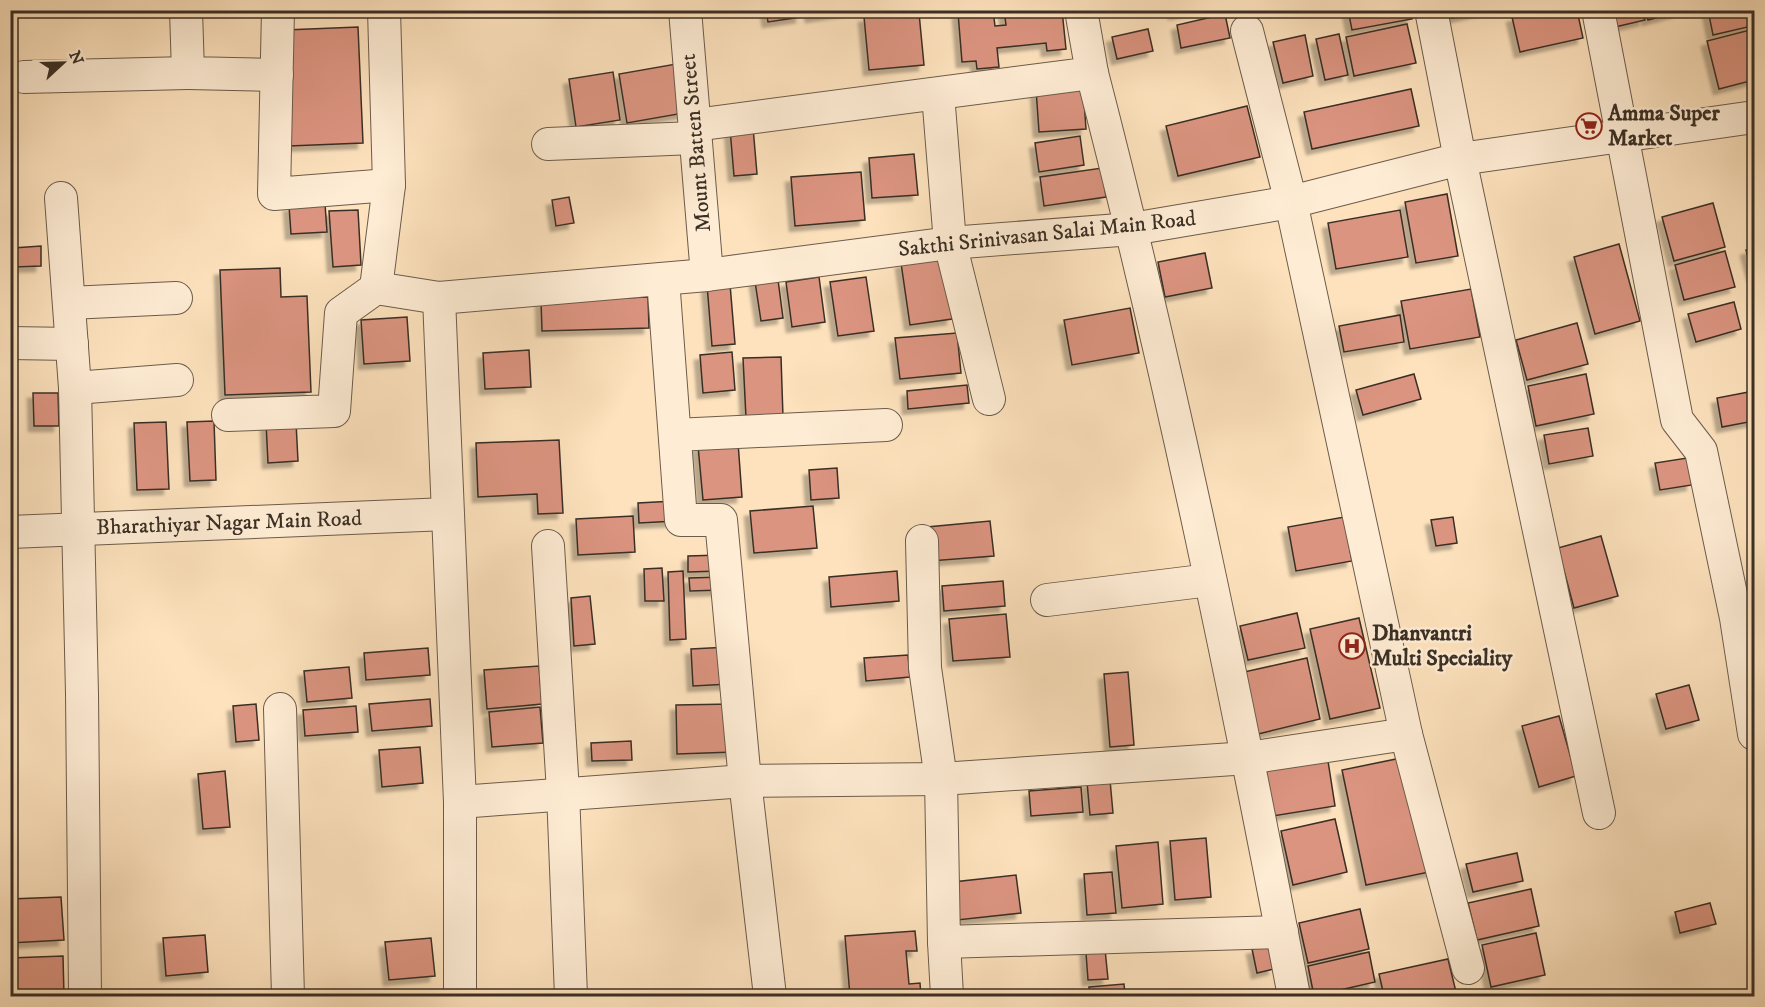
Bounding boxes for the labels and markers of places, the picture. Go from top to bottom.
place label: Amma Super Market [1607,100,1720,152]
supermarket icon: Amma Super Market [1574,111,1604,141]
place label: Dhanvantri Multi Speciality [1372,620,1513,672]
hospital icon: Dhanvantri Multi Speciality [1337,631,1367,661]

